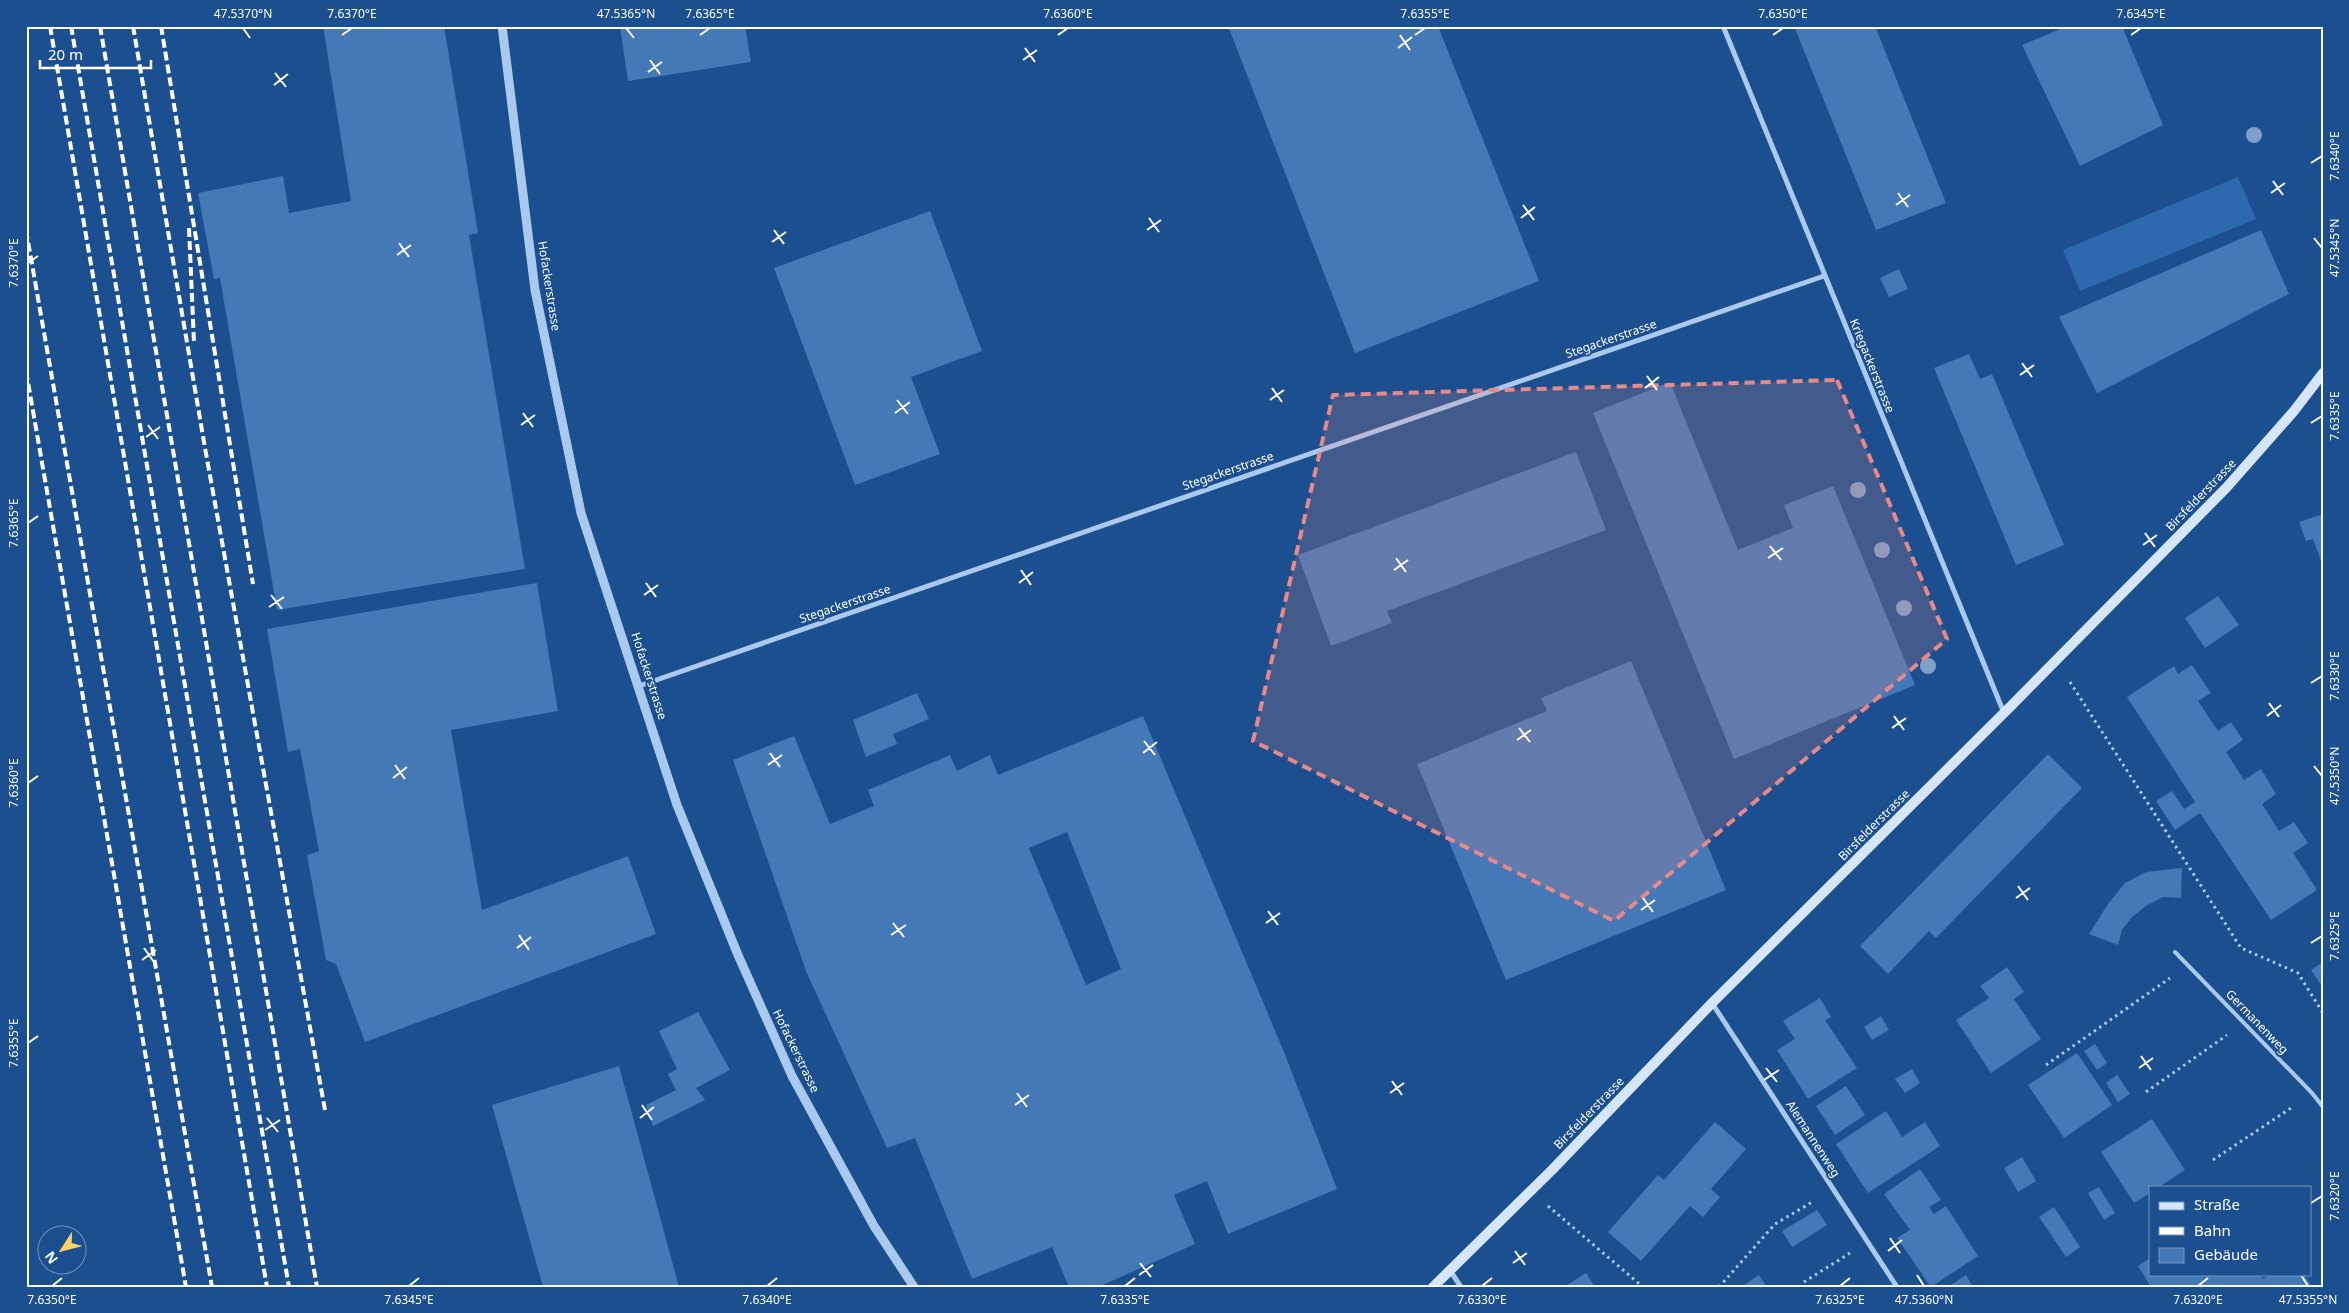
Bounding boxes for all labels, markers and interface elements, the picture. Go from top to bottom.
text: 47.5370°N [214,5,272,22]
text: 7.6370°E [327,5,377,22]
text: 47.5365°N [597,5,655,22]
text: 7.6365°E [685,5,735,22]
text: 7.6360°E [1043,5,1093,22]
text: 7.6355°E [1400,5,1450,22]
text: 7.6350°E [1758,5,1808,22]
text: 7.6345°E [2116,5,2166,22]
scale bar [40,38,151,70]
text: 20 m [48,44,83,64]
text: 7.6340°E [2326,131,2343,181]
text: 47.5345°N [2326,219,2343,277]
text: 7.6370°E [5,238,22,288]
street label: Hofackerstrasse [534,240,565,332]
street label: Stegackerstrasse [1563,315,1659,362]
street label: Kriegackerstrasse [1846,316,1899,416]
text: 7.6335°E [2326,391,2343,441]
street label: Stegackerstrasse [1180,447,1276,494]
street label: Birsfelderstrasse [2162,455,2240,535]
text: 7.6365°E [5,498,22,548]
street label: Stegackerstrasse [797,580,893,627]
street label: Hofackerstrasse [627,630,672,722]
text: 7.6330°E [2326,651,2343,701]
text: 47.5350°N [2326,747,2343,805]
text: 7.6360°E [5,758,22,808]
street label: Birsfelderstrasse [1834,785,1913,864]
text: 7.6325°E [2326,911,2343,961]
street label: Germanenweg [2222,986,2293,1058]
street label: Hofackerstrasse [769,1006,824,1095]
text: 7.6355°E [5,1018,22,1068]
street label: Birsfelderstrasse [1550,1073,1628,1153]
street label: Alemannenweg [1782,1097,1845,1180]
text: 7.6320°E [2326,1171,2343,1221]
legend [2149,1186,2312,1276]
text: Straße [2194,1194,2240,1214]
text: Bahn [2194,1220,2231,1240]
north arrow [38,1226,88,1276]
text: Gebäude [2194,1244,2258,1264]
text: N [40,1248,62,1268]
text: 7.6350°E [27,1291,77,1308]
text: 7.6345°E [384,1291,434,1308]
text: 7.6340°E [742,1291,792,1308]
text: 7.6335°E [1100,1291,1150,1308]
text: 7.6330°E [1457,1291,1507,1308]
text: 7.6325°E [1815,1291,1865,1308]
text: 47.5360°N [1895,1291,1953,1308]
text: 7.6320°E [2173,1291,2223,1308]
text: 47.5355°N [2279,1291,2337,1308]

